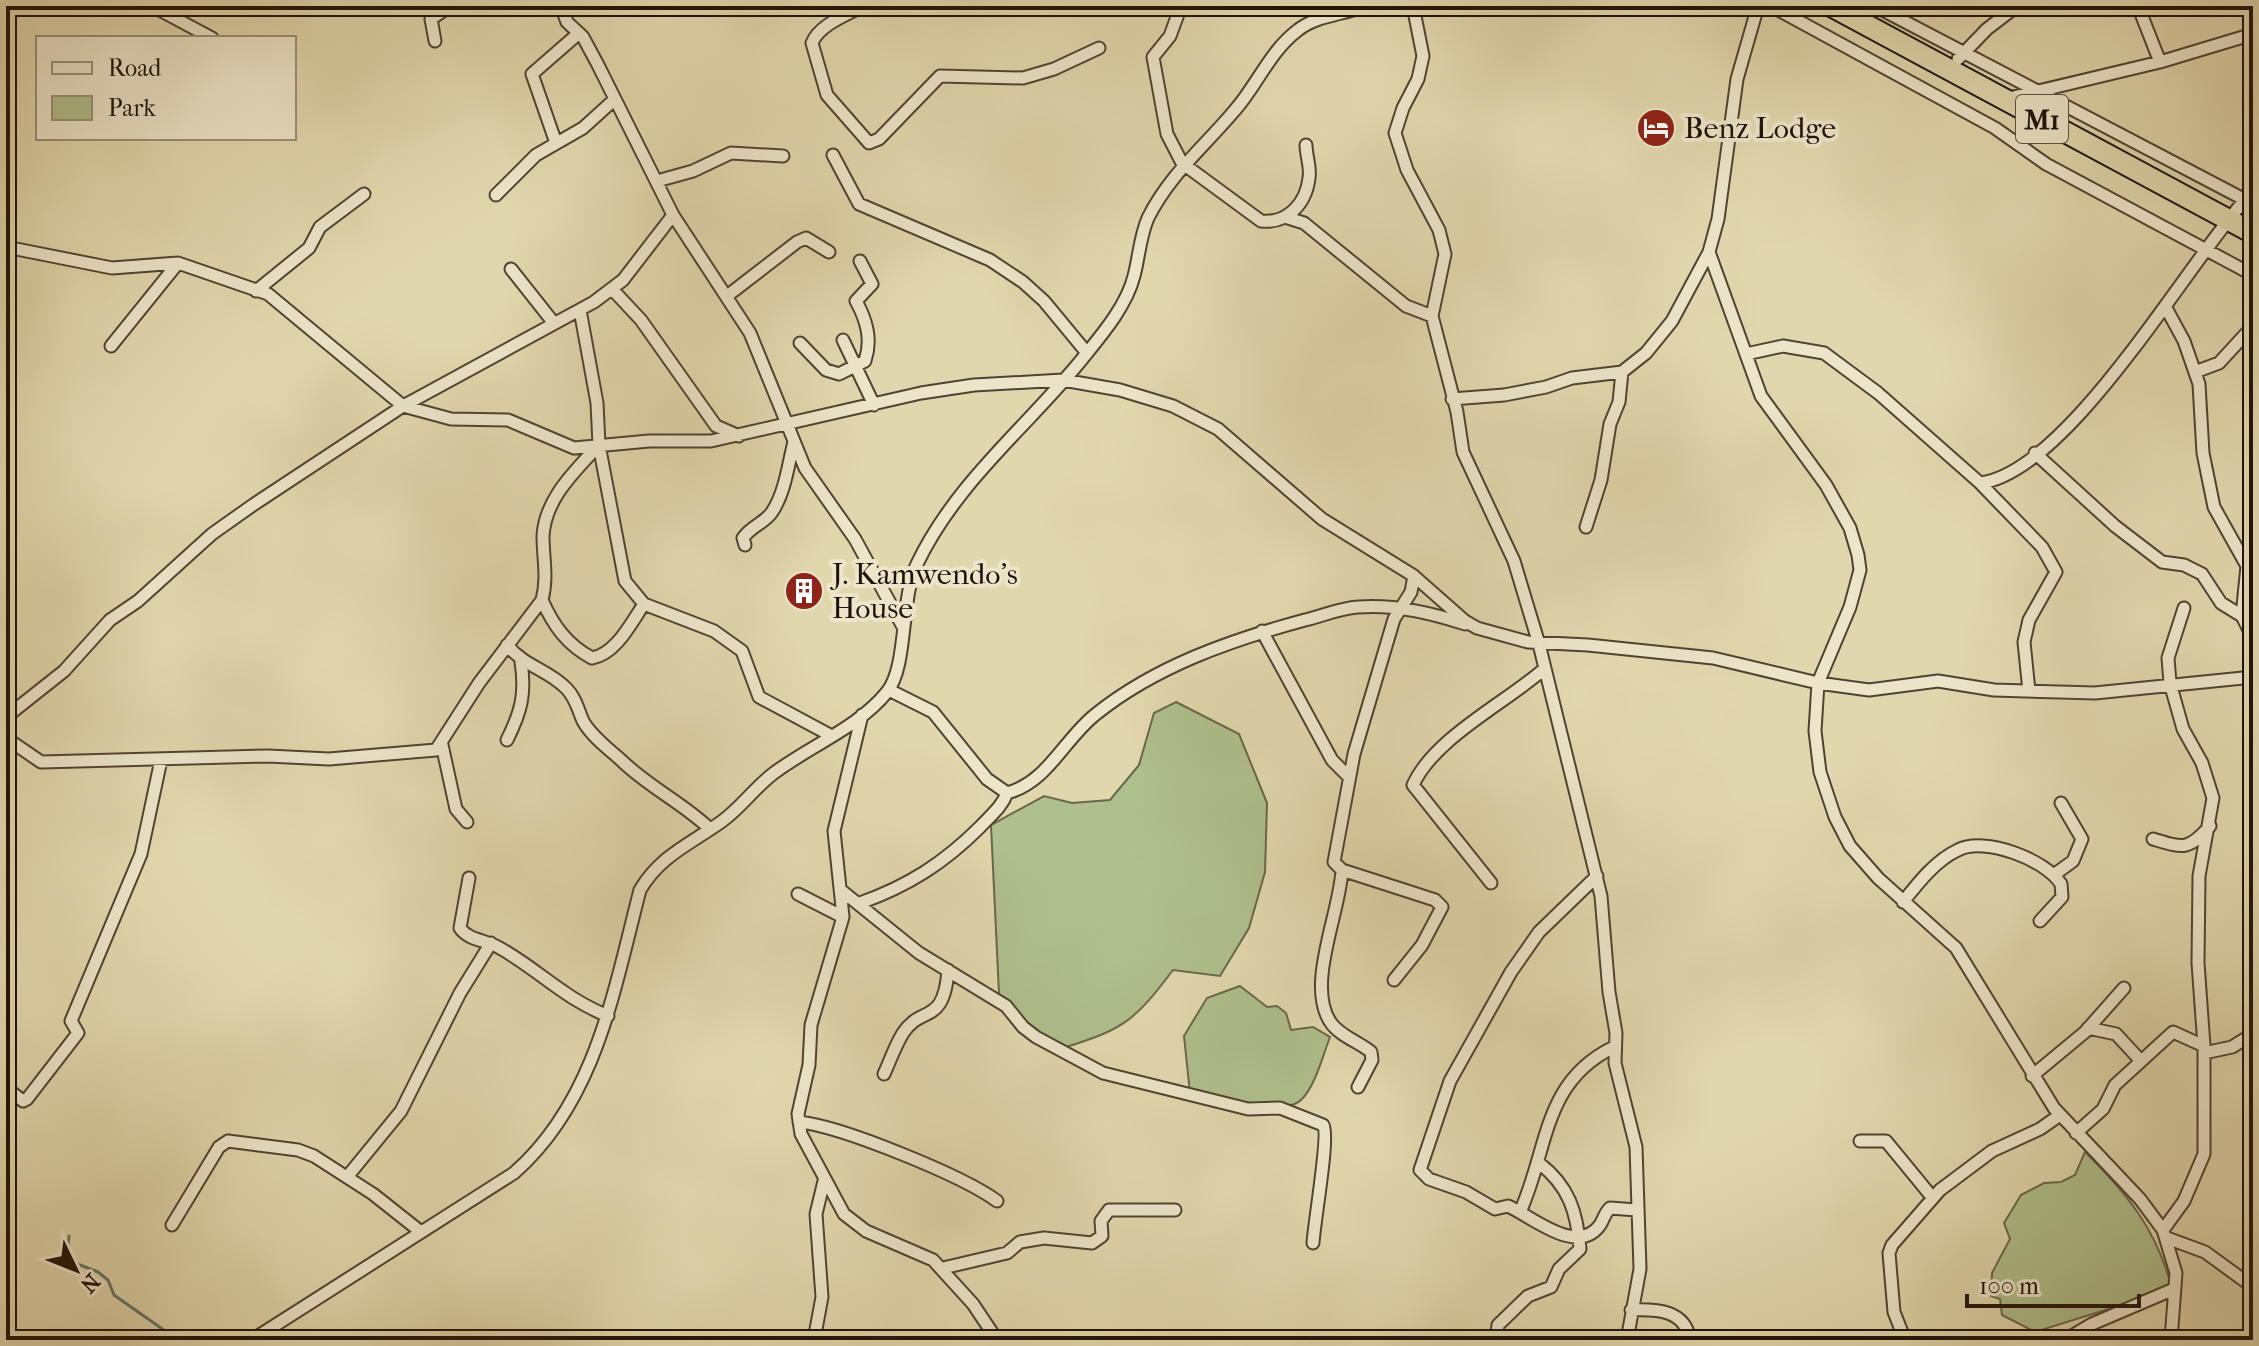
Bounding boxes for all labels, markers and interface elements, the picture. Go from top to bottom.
legend [36,36,296,140]
text: Road [108,54,162,82]
text: Park [108,94,156,122]
road number: M1 [2016,95,2068,143]
hotel icon: Benz Lodge [1635,107,1677,149]
place label: Benz Lodge [1684,111,1836,146]
place label: J. Kamwendo's House [830,557,1018,626]
building icon: J. Kamwendo's House [783,570,825,612]
north arrow [36,1230,116,1310]
scale bar [1967,1258,2139,1308]
text: N [74,1268,105,1298]
text: 100 m [1979,1272,2039,1300]

